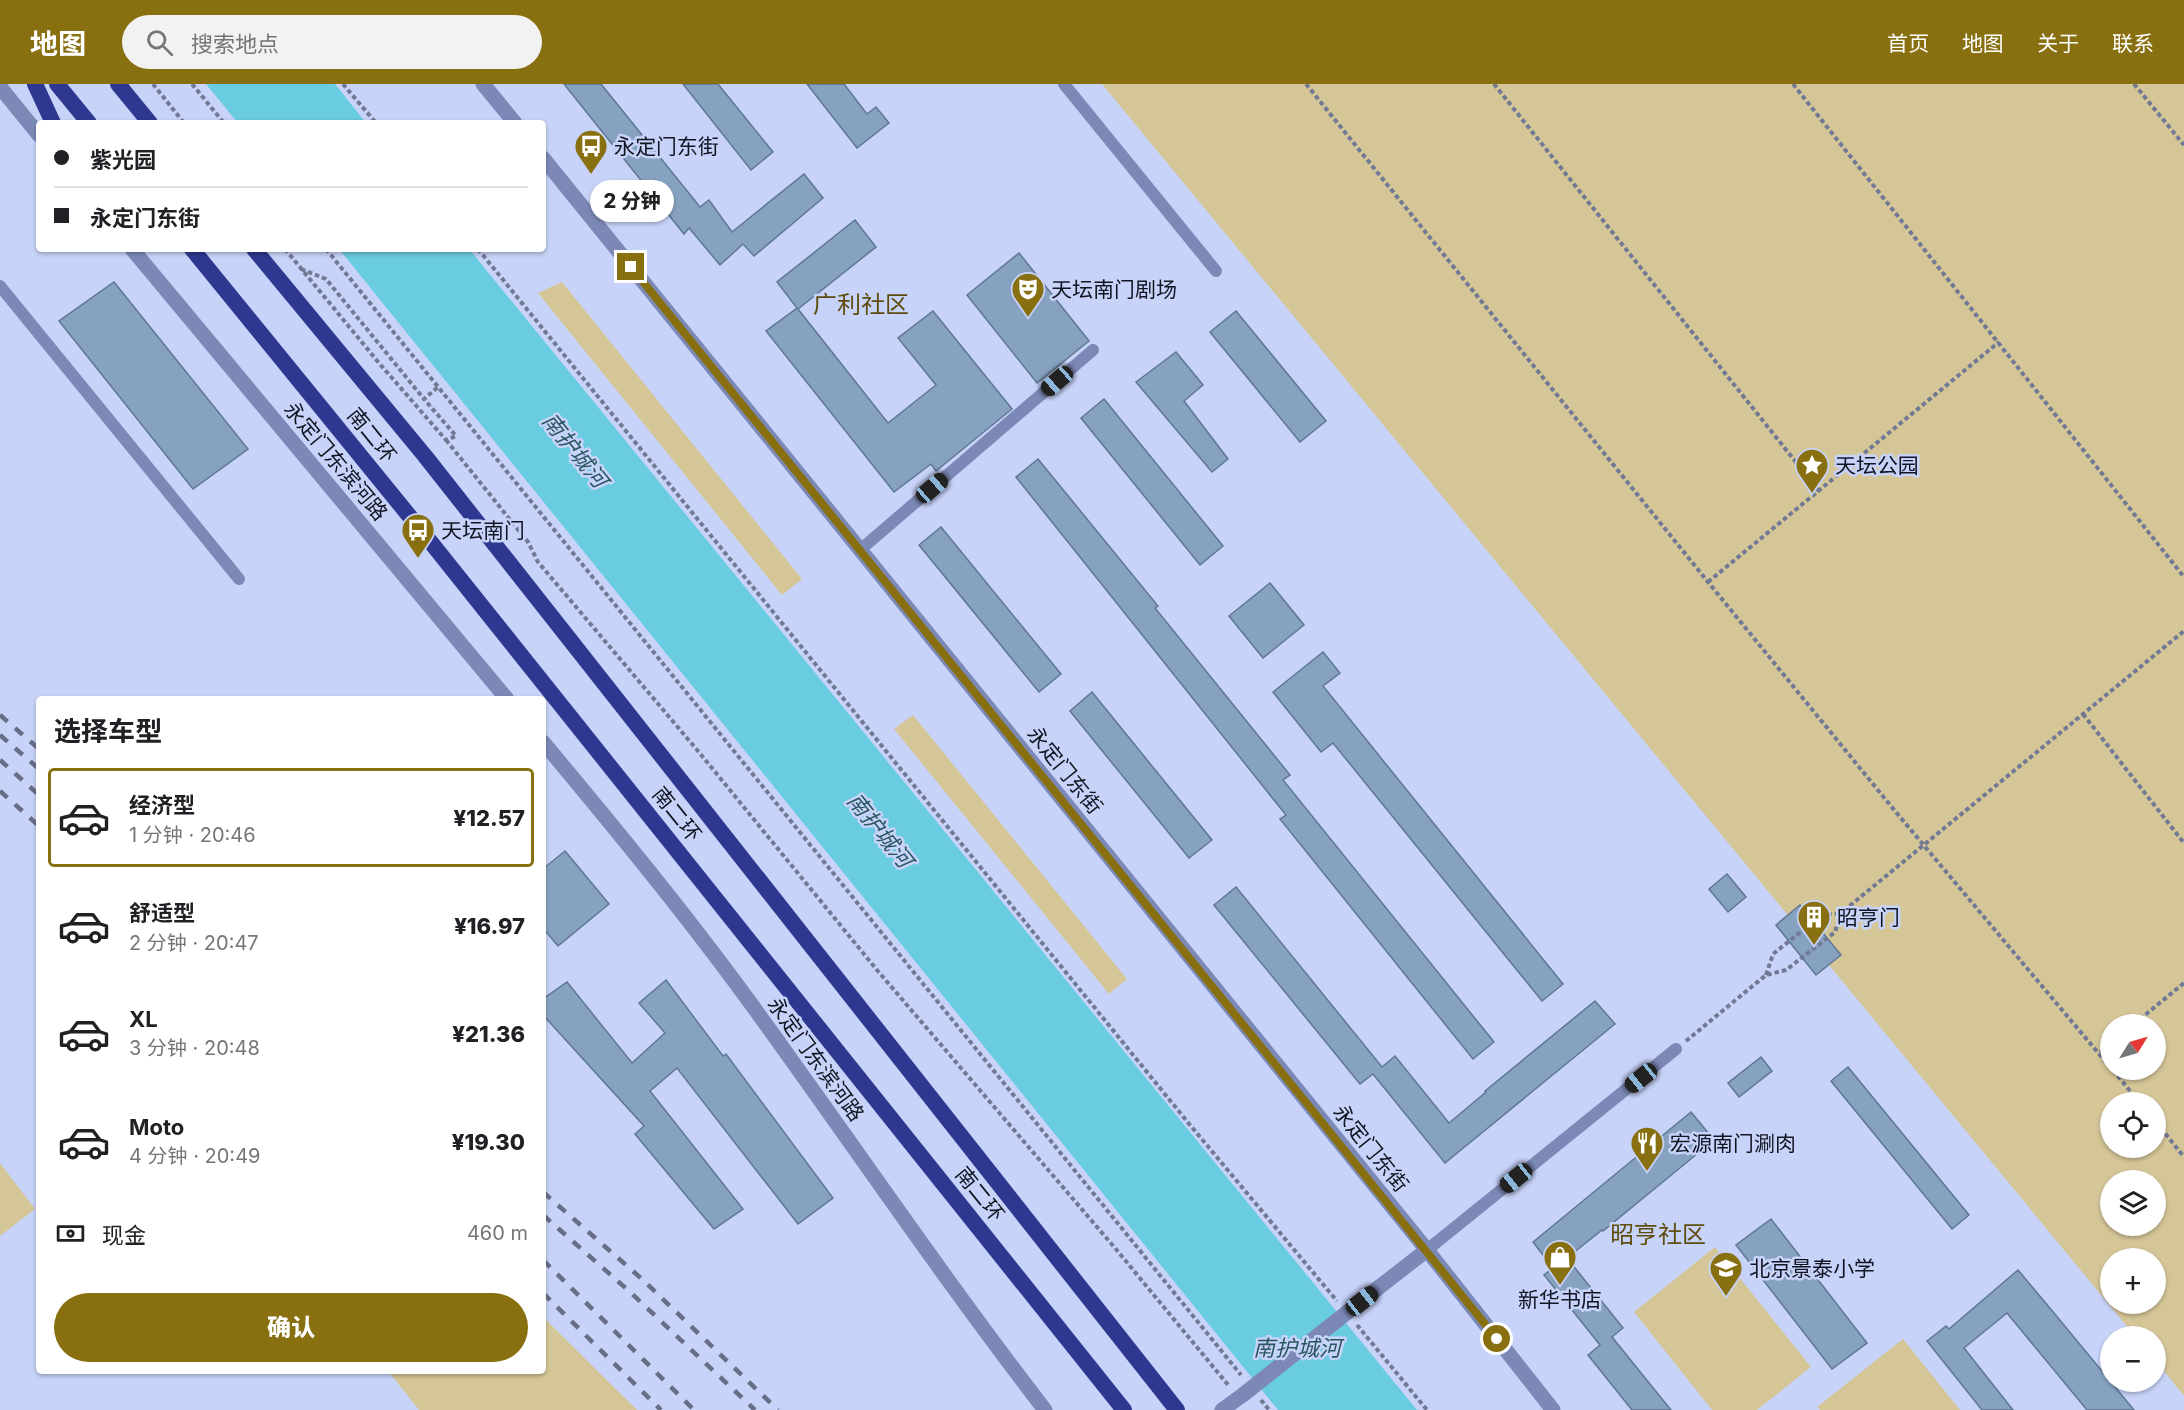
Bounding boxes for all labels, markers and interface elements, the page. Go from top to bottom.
search box [122,15,542,69]
icon: search [143,26,176,59]
text: 地图 [30,27,86,61]
text: 搜索地点 [191,31,279,57]
text: 首页 [1887,31,1929,56]
text: 地图 [1962,31,2004,56]
text: 关于 [2037,31,2079,56]
text: 联系 [2112,31,2154,56]
bus stop icon: 永定门东街 [573,128,609,175]
place label: 永定门东街 [614,134,719,159]
text: 紫光园 [90,147,156,173]
callout: 2 分钟 [589,180,673,222]
text: 2 分钟 [603,189,661,213]
text: 永定门东街 [90,205,200,231]
route end [617,253,644,280]
theatre icon: 天坛南门剧场 [1010,271,1046,318]
place label: 天坛南门剧场 [1051,277,1177,302]
district label: 广利社区 [813,290,909,319]
car [1038,362,1076,400]
street label: 永定门东滨河路 [279,397,393,525]
street label: 南二环 [342,403,402,467]
water label: 南护城河 [537,408,615,495]
place icon: 天坛公园 [1794,447,1830,494]
place label: 天坛公园 [1835,453,1919,478]
car [913,469,951,507]
bus stop icon: 天坛南门 [400,512,436,559]
place label: 天坛南门 [441,518,525,543]
text: 选择车型 [54,715,162,748]
street label: 永定门东街 [1022,721,1108,819]
street label: 南二环 [647,782,707,846]
water label: 南护城河 [842,788,920,875]
icon: car [57,791,111,845]
text: 经济型 [129,792,195,818]
text: ¥12.57 [454,805,525,831]
text: 1 分钟 · 20:46 [129,823,256,847]
icon: car [57,899,111,953]
building icon: 昭亨门 [1796,899,1832,946]
text: 舒适型 [129,900,195,926]
place label: 昭亨门 [1837,905,1900,930]
text: ¥16.97 [454,913,525,939]
text: 2 分钟 · 20:47 [129,931,259,955]
street label: 永定门东滨河路 [763,992,869,1126]
text: XL [129,1006,158,1032]
icon: car [57,1007,111,1061]
north arrow [2100,1014,2166,1080]
map controls [2100,1014,2166,1392]
text: ¥21.36 [452,1021,525,1047]
text: 3 分钟 · 20:48 [129,1036,260,1060]
car [1621,1060,1661,1096]
button: locate [2100,1092,2166,1158]
street label: 永定门东街 [1328,1099,1414,1197]
text: Moto [129,1114,184,1140]
icon: car [57,1115,111,1169]
restaurant icon: 宏源南门涮肉 [1629,1125,1665,1172]
text: ¥19.30 [452,1129,525,1155]
place label: 宏源南门涮肉 [1670,1131,1796,1156]
text: 4 分钟 · 20:49 [129,1144,260,1168]
car [1496,1160,1536,1196]
street label: 南二环 [950,1162,1010,1226]
button: layers [2100,1170,2166,1236]
icon: cash [54,1217,87,1250]
district label: 昭亨社区 [1610,1220,1706,1249]
text: 460 m [467,1221,528,1245]
text: 现金 [102,1222,146,1248]
shop icon: 新华书店 [1542,1239,1578,1286]
button: + [2100,1248,2166,1314]
school or university icon: 北京景泰小学 [1708,1250,1744,1297]
place label: 北京景泰小学 [1749,1256,1875,1281]
car [1342,1283,1382,1319]
place label: 新华书店 [1518,1287,1602,1312]
button: 确认 [54,1293,528,1362]
route start [1483,1325,1510,1352]
button: − [2100,1326,2166,1392]
water label: 南护城河 [1253,1335,1345,1361]

